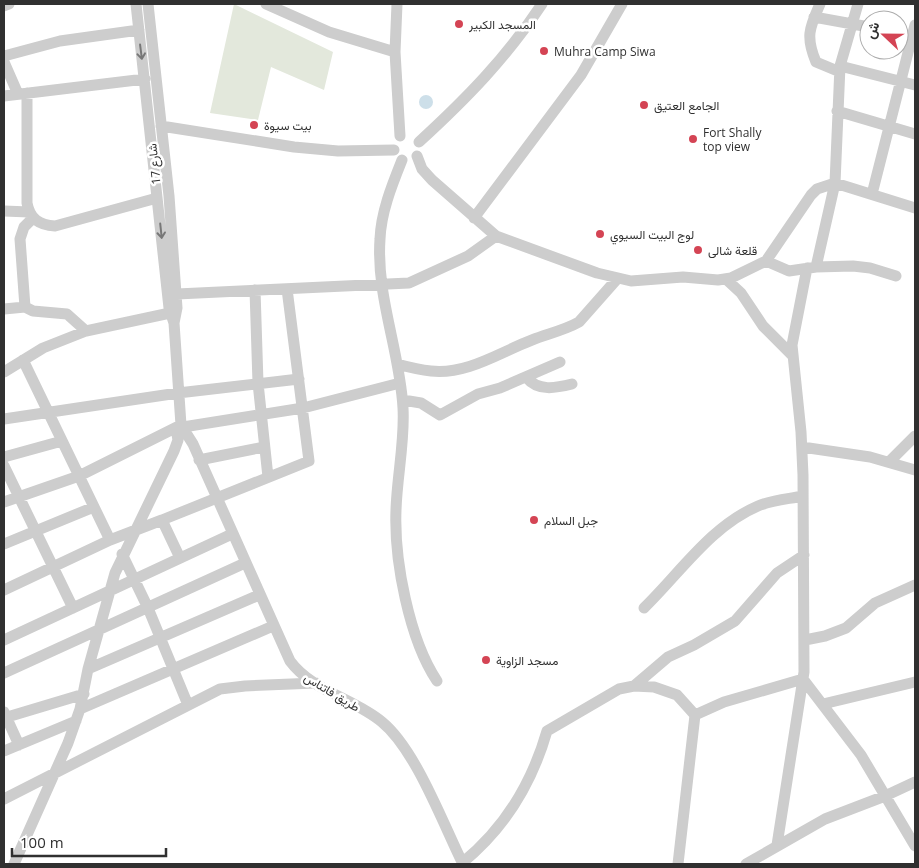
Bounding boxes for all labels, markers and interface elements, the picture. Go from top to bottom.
north arrow [859,10,909,60]
place label: المسجد الكبير [468,16,536,33]
marker: المسجد الكبير [453,18,465,30]
text: ش [860,18,884,41]
place label: Muhra Camp Siwa [554,43,656,60]
one-way arrow [137,44,146,60]
marker: Muhra Camp Siwa [538,45,550,57]
place label: الجامع العتيق [654,97,719,115]
marker: الجامع العتيق [638,99,650,111]
place label: بيت سيوة [264,117,312,134]
marker: بيت سيوة [248,119,260,131]
place label: Fort Shally top view [703,124,762,155]
marker: Fort Shally top view [687,133,699,145]
street label: شارع 17 [143,143,166,185]
one-way arrow [156,223,166,239]
place label: لوج البيت السيوي [610,226,694,245]
marker: لوج البيت السيوي [594,228,606,240]
place label: قلعة شالى [708,242,757,259]
marker: قلعة شالى [692,244,704,256]
place label: جبل السلام [544,512,598,529]
marker: جبل السلام [528,514,540,526]
place label: مسجد الزاوية [496,652,558,669]
marker: مسجد الزاوية [480,654,492,666]
street label: طريق فاتناس [301,669,363,715]
scale bar [12,826,166,858]
text: 100 m [20,832,64,852]

